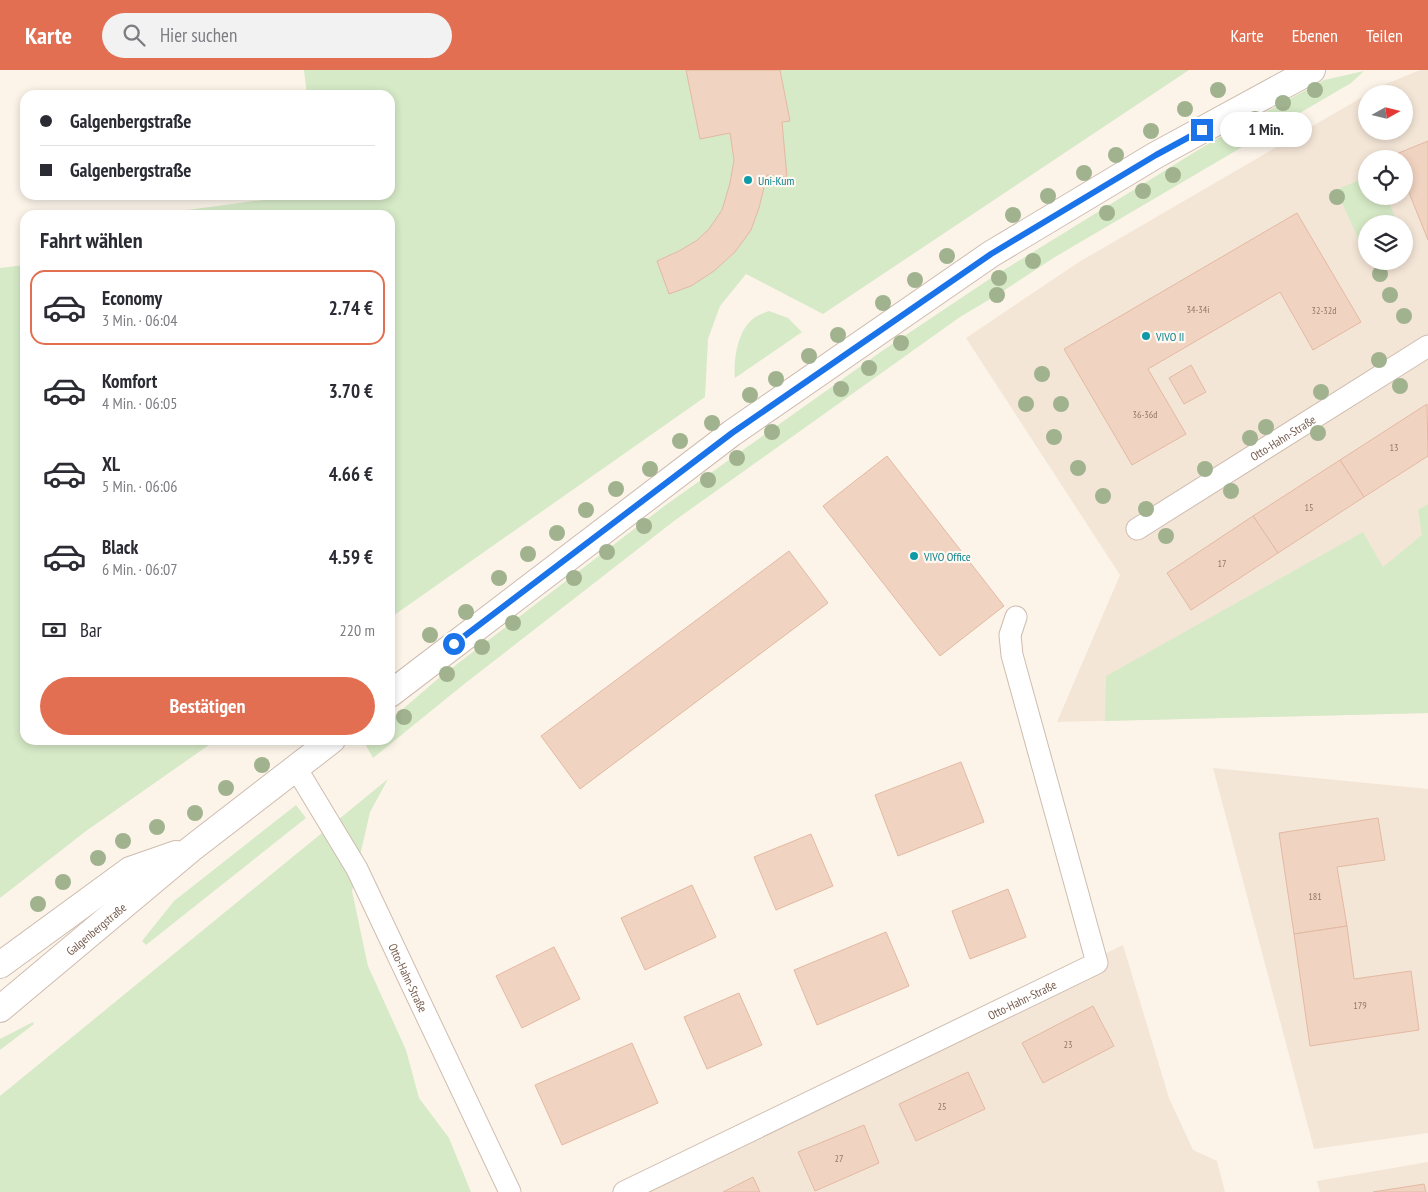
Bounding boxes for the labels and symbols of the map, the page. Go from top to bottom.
north arrow [1358,85,1412,140]
callout: 1 Min. [1220,112,1312,148]
route end [1191,119,1213,141]
place label: Uni-Kum [758,173,794,188]
marker: Uni-Kum [742,174,754,186]
house number: 34-34i [1186,303,1210,316]
house number: 32-32d [1311,304,1337,317]
place label: VIVO II [1155,329,1184,344]
marker: VIVO II [1140,330,1152,342]
house number: 36-36d [1132,408,1158,421]
street label: Otto-Hahn-Straße [1247,411,1318,464]
house number: 13 [1390,441,1399,454]
house number: 15 [1305,501,1314,514]
place label: VIVO Office [923,549,971,564]
marker: VIVO Office [908,550,920,562]
house number: 17 [1218,557,1227,570]
route start [443,633,465,655]
house number: 181 [1308,890,1322,903]
street label: Galgenbergstraße [63,899,129,958]
street label: Otto-Hahn-Straße [386,941,431,1014]
street label: Otto-Hahn-Straße [985,976,1059,1022]
house number: 179 [1353,999,1367,1012]
house number: 23 [1064,1038,1073,1051]
house number: 25 [938,1100,947,1113]
house number: 27 [835,1152,844,1165]

